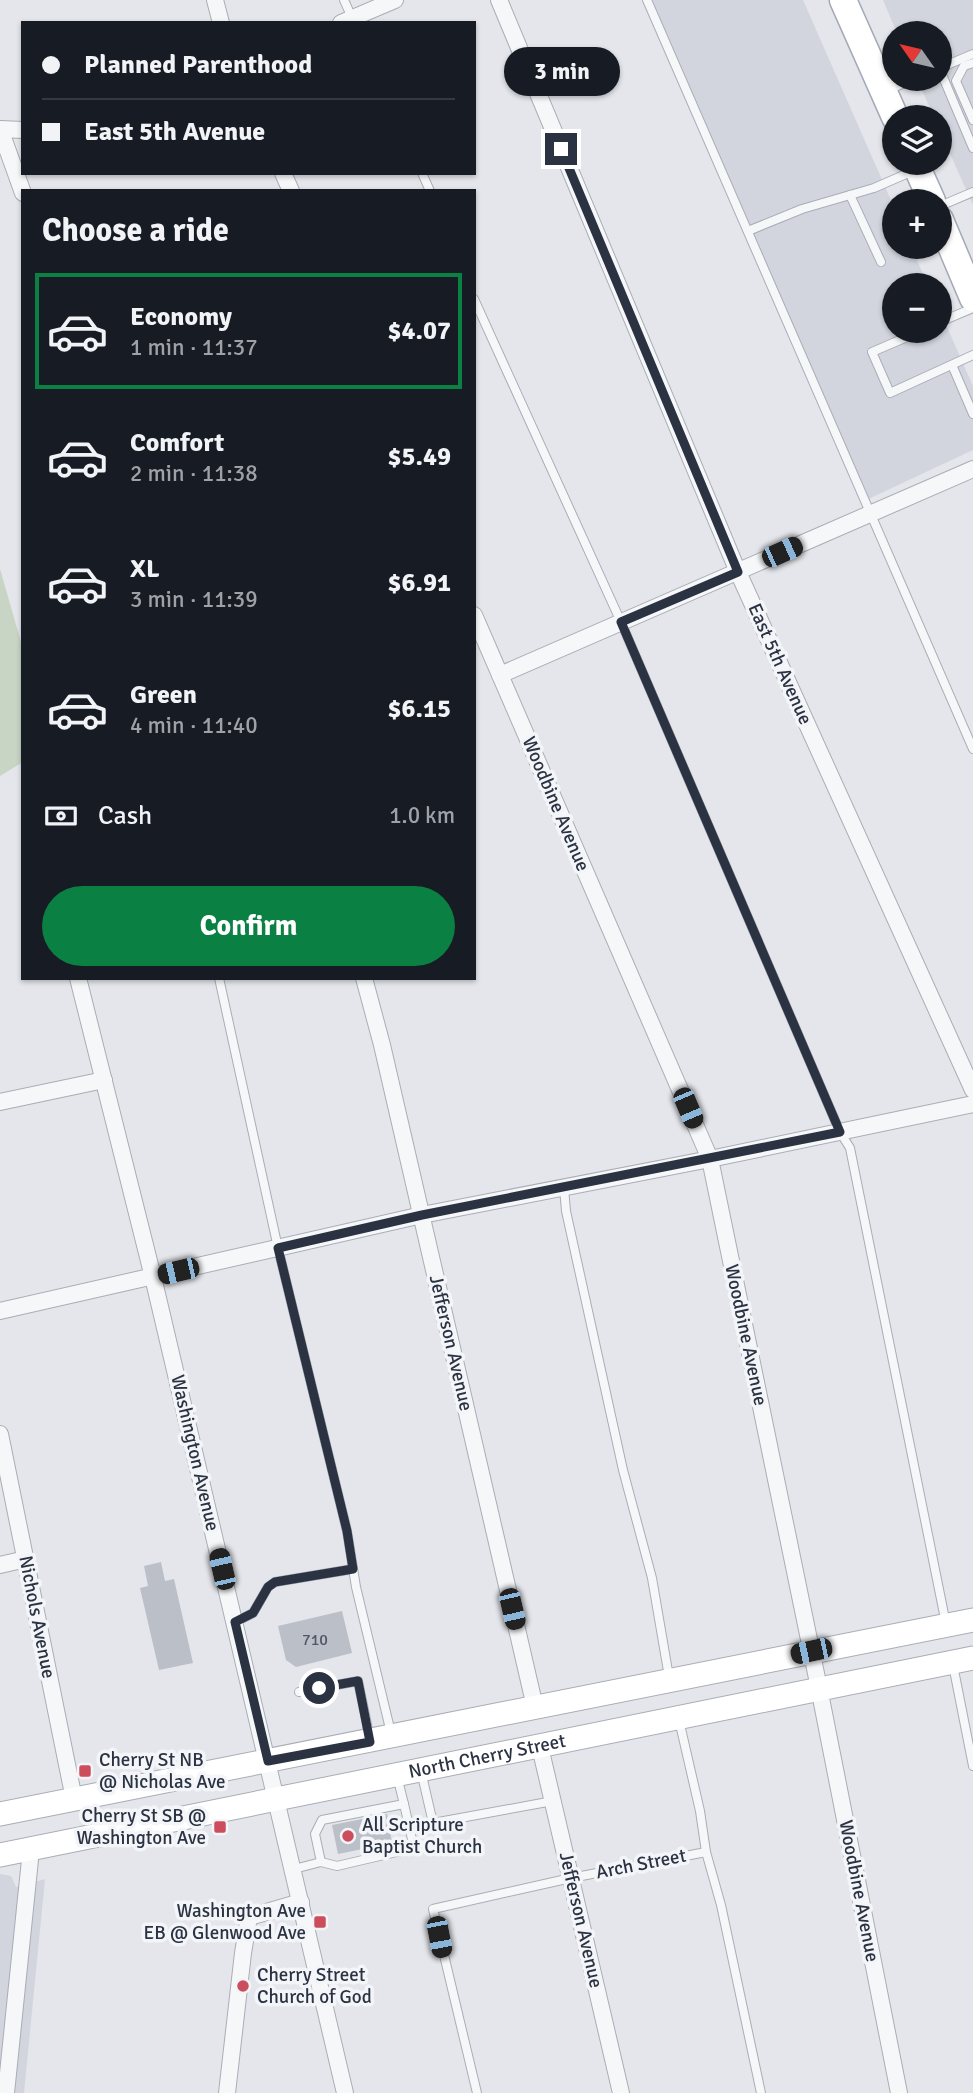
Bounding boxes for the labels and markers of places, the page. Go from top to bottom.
place label: Cherry St NB @ Nicholas Ave [99,1748,225,1794]
marker: Cherry St NB @ Nicholas Ave [77,1763,93,1779]
place label: Cherry St SB @ Washington Ave [77,1804,206,1850]
place label: All Scripture Baptist Church [362,1813,482,1859]
marker: Cherry St SB @ Washington Ave [212,1819,228,1835]
marker: All Scripture Baptist Church [340,1828,356,1844]
place label: Washington Ave EB @ Glenwood Ave [143,1899,306,1945]
marker: Washington Ave EB @ Glenwood Ave [312,1914,328,1930]
place label: Cherry Street Church of God [257,1963,372,2009]
marker: Cherry Street Church of God [235,1978,251,1994]

